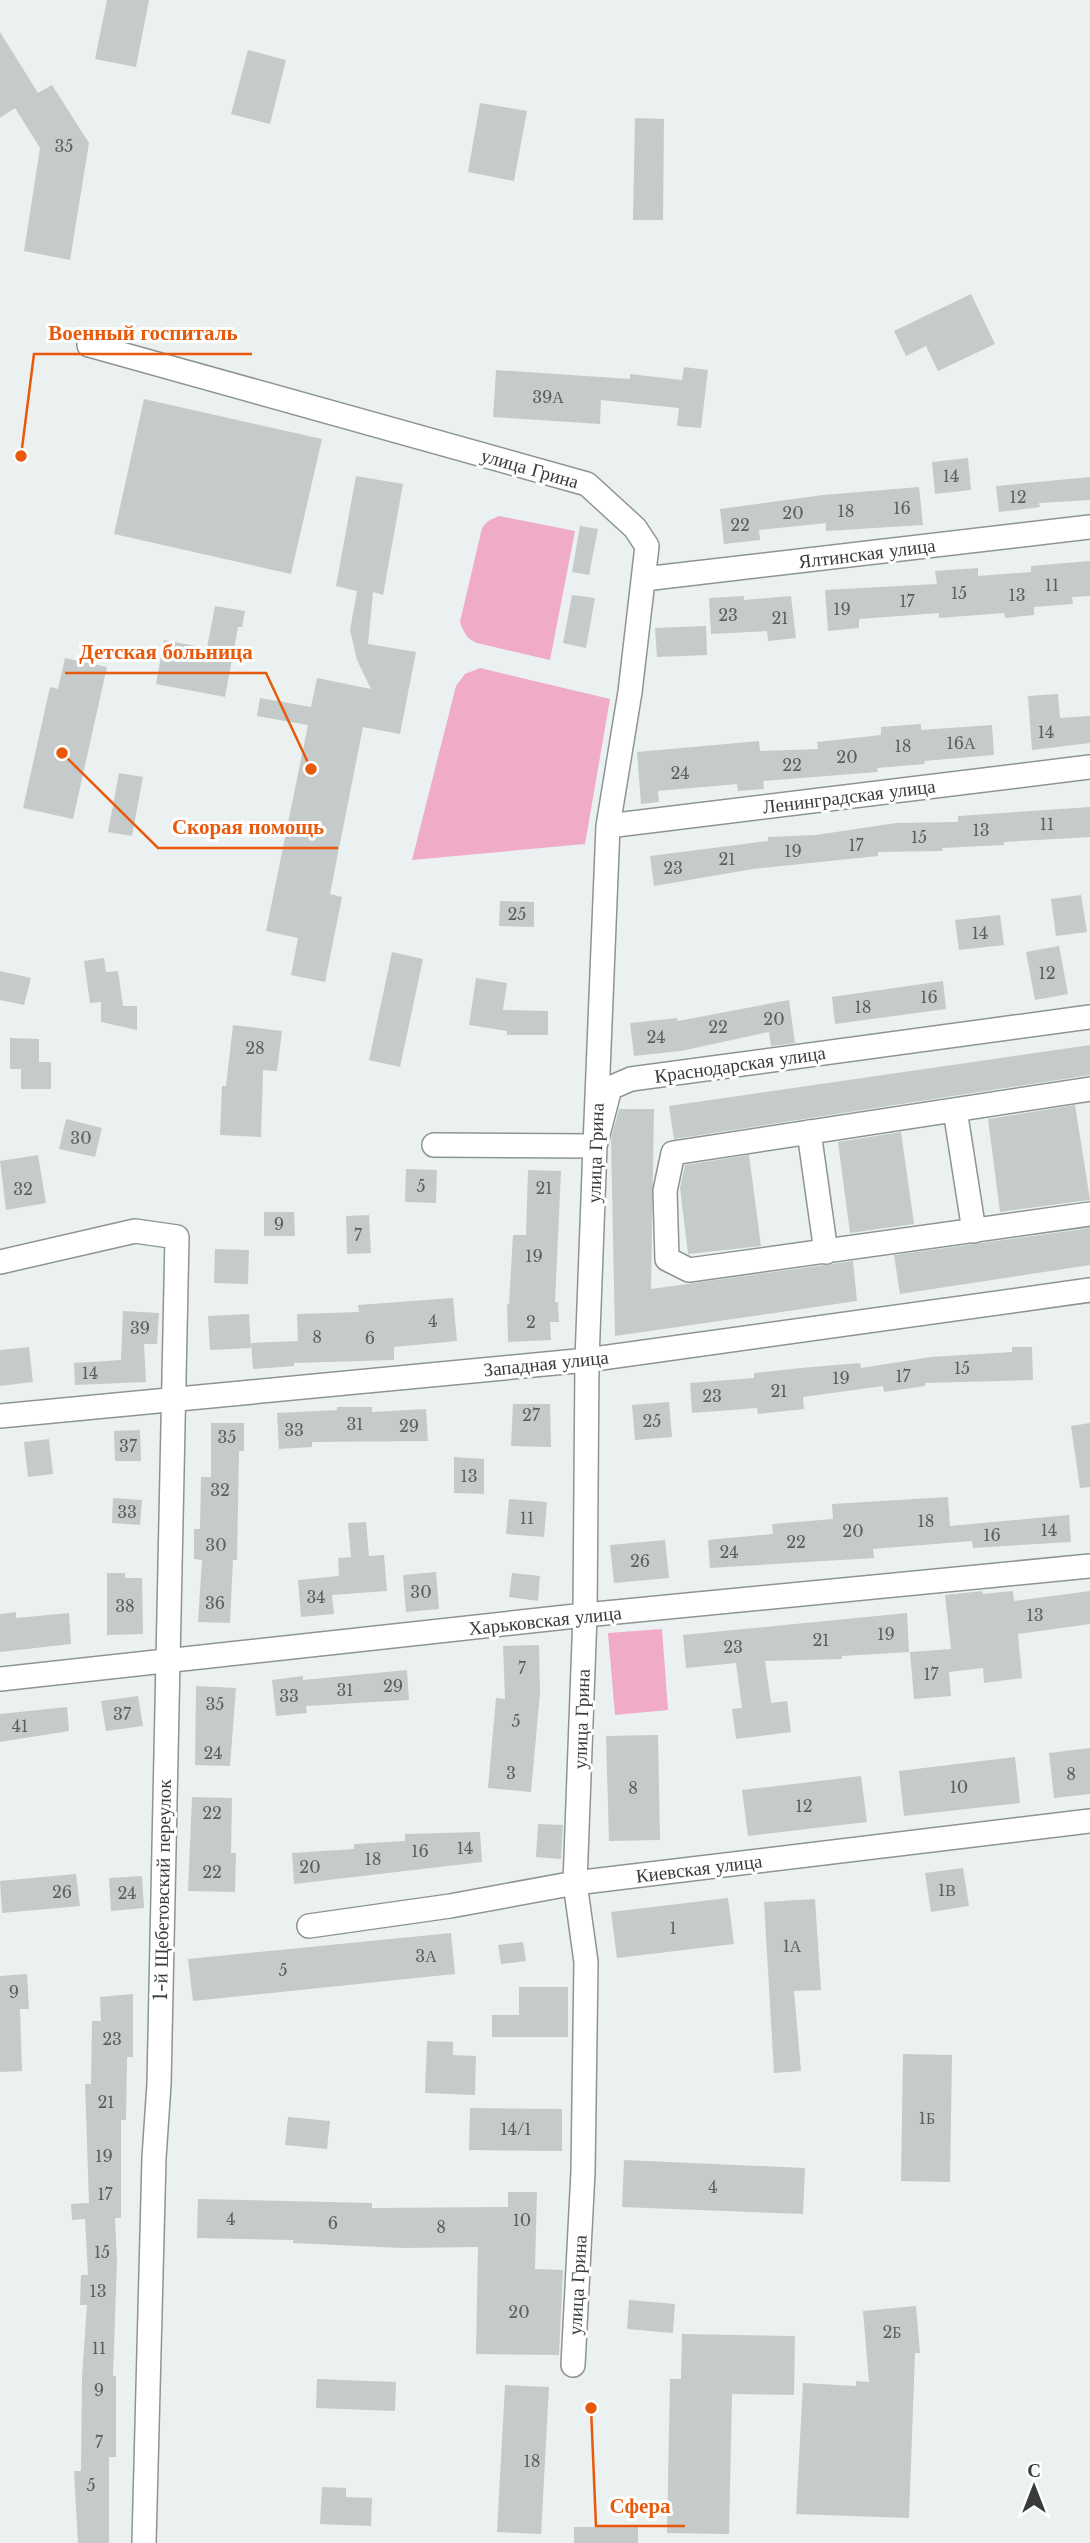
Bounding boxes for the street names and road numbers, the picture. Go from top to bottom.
street label: улица Грина [478,444,582,494]
street label: Ялтинская улица [797,534,937,573]
street label: Ленинградская улица [761,774,937,819]
street label: Краснодарская улица [653,1041,828,1088]
street label: улица Грина [582,1102,609,1204]
street label: Западная улица [482,1345,610,1382]
street label: Харьковская улица [467,1601,623,1640]
street label: улица Грина [568,1668,595,1770]
street label: 1-й Щебетовский переулок [149,1778,176,2001]
street label: Киевская улица [635,1849,764,1888]
street label: улица Грина [563,2234,592,2336]

